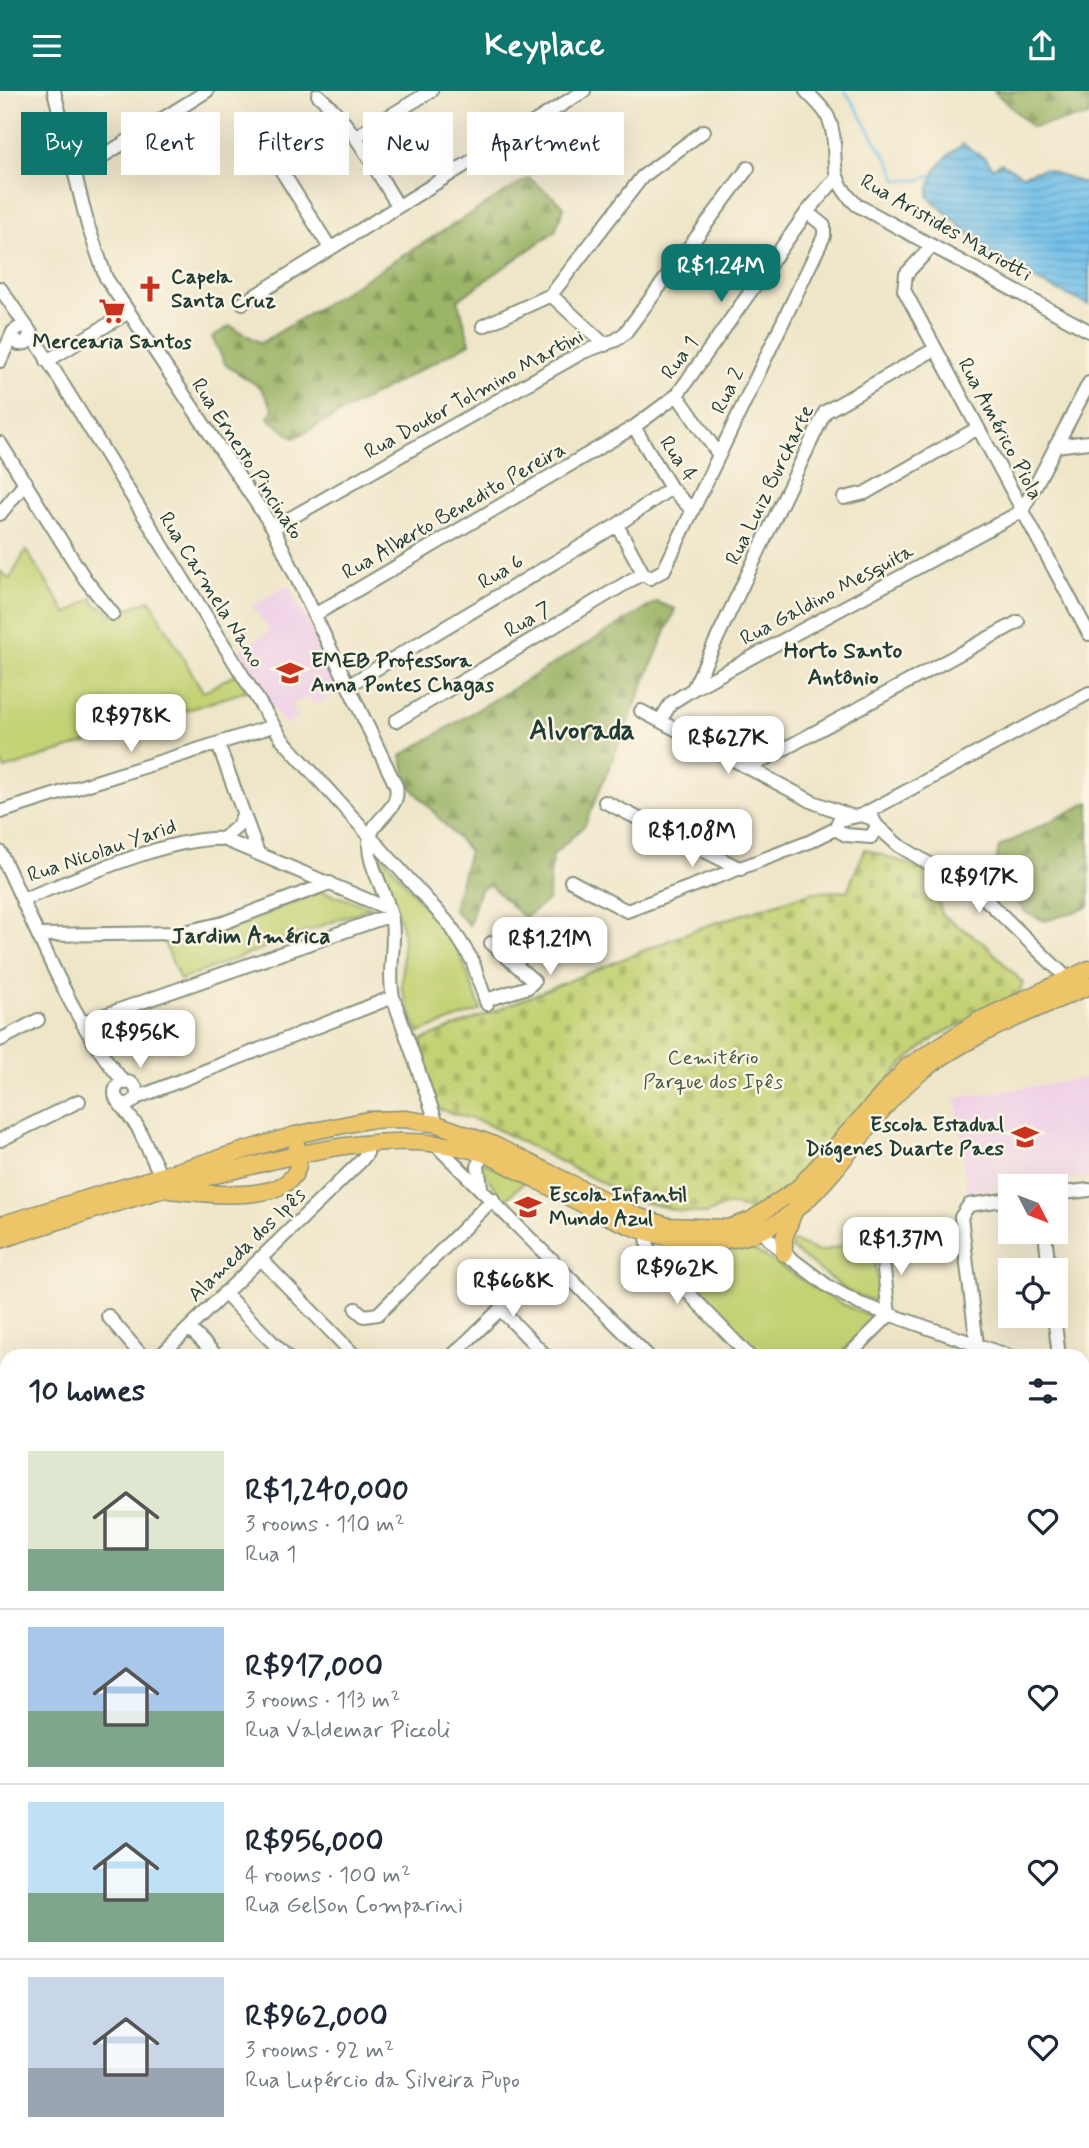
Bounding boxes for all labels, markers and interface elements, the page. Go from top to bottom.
text: Keyplace [484,25,605,67]
icon: menu [28,27,66,65]
icon: share [1023,27,1061,65]
chip: Buy [21,112,107,175]
chip: Rent [121,112,220,175]
chip: Filters [234,112,349,175]
chip: New [363,112,453,175]
chip: Apartment [467,112,624,175]
street label: Rua Aristides Mariotti [855,167,1037,289]
pin: R$1.24M [656,245,786,304]
text: R$1.24M [677,252,765,282]
place label: Capela Santa Cruz [171,263,276,315]
church icon: Capela Santa Cruz [135,274,165,304]
supermarket icon: Mercearia Santos [97,296,127,326]
street label: Rua Doutor Tolmino Martini [359,322,589,466]
place label: Mercearia Santos [33,328,192,356]
street label: Rua 1 [655,331,705,385]
street label: Rua Américo Piola [951,353,1049,505]
street label: Rua 2 [705,363,751,419]
street label: Rua Ernesto Pincinato [184,373,310,545]
street label: Rua Luiz Burckarte [719,400,821,570]
street label: Rua 4 [652,430,704,488]
street label: Rua Alberto Benedito Pereira [337,435,571,587]
street label: Rua Carmela Nano [152,507,270,673]
street label: Rua Galdino Mesquita [735,537,919,653]
street label: Rua 6 [473,548,529,596]
street label: Rua 7 [499,595,557,645]
district label: Horto Santo Antônio [784,637,903,693]
place label: EMEB Professora Anna Pontes Chagas [311,647,495,701]
school or university icon: EMEB Professora Anna Pontes Chagas [275,658,305,688]
pin: R$978K [74,695,188,754]
text: R$978K [92,702,170,732]
district label: Alvorada [529,713,635,750]
pin: R$627K [671,717,785,776]
text: R$627K [688,724,768,754]
pin: R$1.08M [627,809,757,869]
street label: Rua Nicolau Yarid [24,812,180,890]
text: R$1.08M [648,817,736,847]
pin: R$917K [922,855,1036,915]
text: R$917K [940,863,1018,893]
pin: R$1.21M [485,917,615,977]
district label: Jardim América [171,922,331,952]
text: R$1.21M [508,925,592,955]
pin: R$956K [83,1011,197,1070]
text: R$956K [101,1018,179,1048]
park label: Cemitério Parque dos Ipês [643,1044,783,1096]
place label: Escola Estadual Diógenes Duarte Paes [805,1111,1005,1163]
school or university icon: Escola Estadual Diógenes Duarte Paes [1010,1122,1040,1152]
north arrow [998,1174,1068,1244]
map controls [998,1174,1068,1328]
street label: Alameda dos Ipês [182,1181,312,1309]
place label: Escola Infantil Mundo Azul [549,1181,687,1233]
school or university icon: Escola Infantil Mundo Azul [513,1192,543,1222]
pin: R$1.37M [836,1217,966,1277]
text: R$1.37M [859,1225,943,1255]
pin: R$962K [620,1247,734,1306]
text: R$962K [637,1254,717,1284]
button: locate [998,1258,1068,1328]
pin: R$668K [456,1259,570,1319]
text: R$668K [473,1267,553,1297]
text: 10 homes [28,1372,145,1411]
icon: filters [1024,1372,1062,1410]
text: R$1,240,000 [245,1471,409,1510]
icon: home [84,1479,168,1563]
icon: heart [1024,1502,1062,1540]
text: 3 rooms · 110 m² [245,1510,405,1540]
text: Rua 1 [245,1540,297,1570]
text: R$917,000 [245,1647,383,1686]
icon: home [84,1655,168,1739]
icon: heart [1024,1678,1062,1716]
text: 3 rooms · 113 m² [245,1686,400,1716]
text: Rua Valdemar Piccoli [245,1716,450,1746]
text: R$956,000 [245,1822,383,1861]
icon: home [84,1830,168,1914]
icon: heart [1024,1853,1062,1891]
text: 4 rooms · 100 m² [245,1861,411,1891]
text: Rua Gelson Comparini [245,1891,463,1921]
text: R$962,000 [245,1997,388,2036]
icon: home [84,2005,168,2089]
icon: heart [1024,2028,1062,2066]
text: 3 rooms · 92 m² [245,2036,394,2066]
text: Rua Lupércio da Silveira Pupo [245,2066,520,2096]

